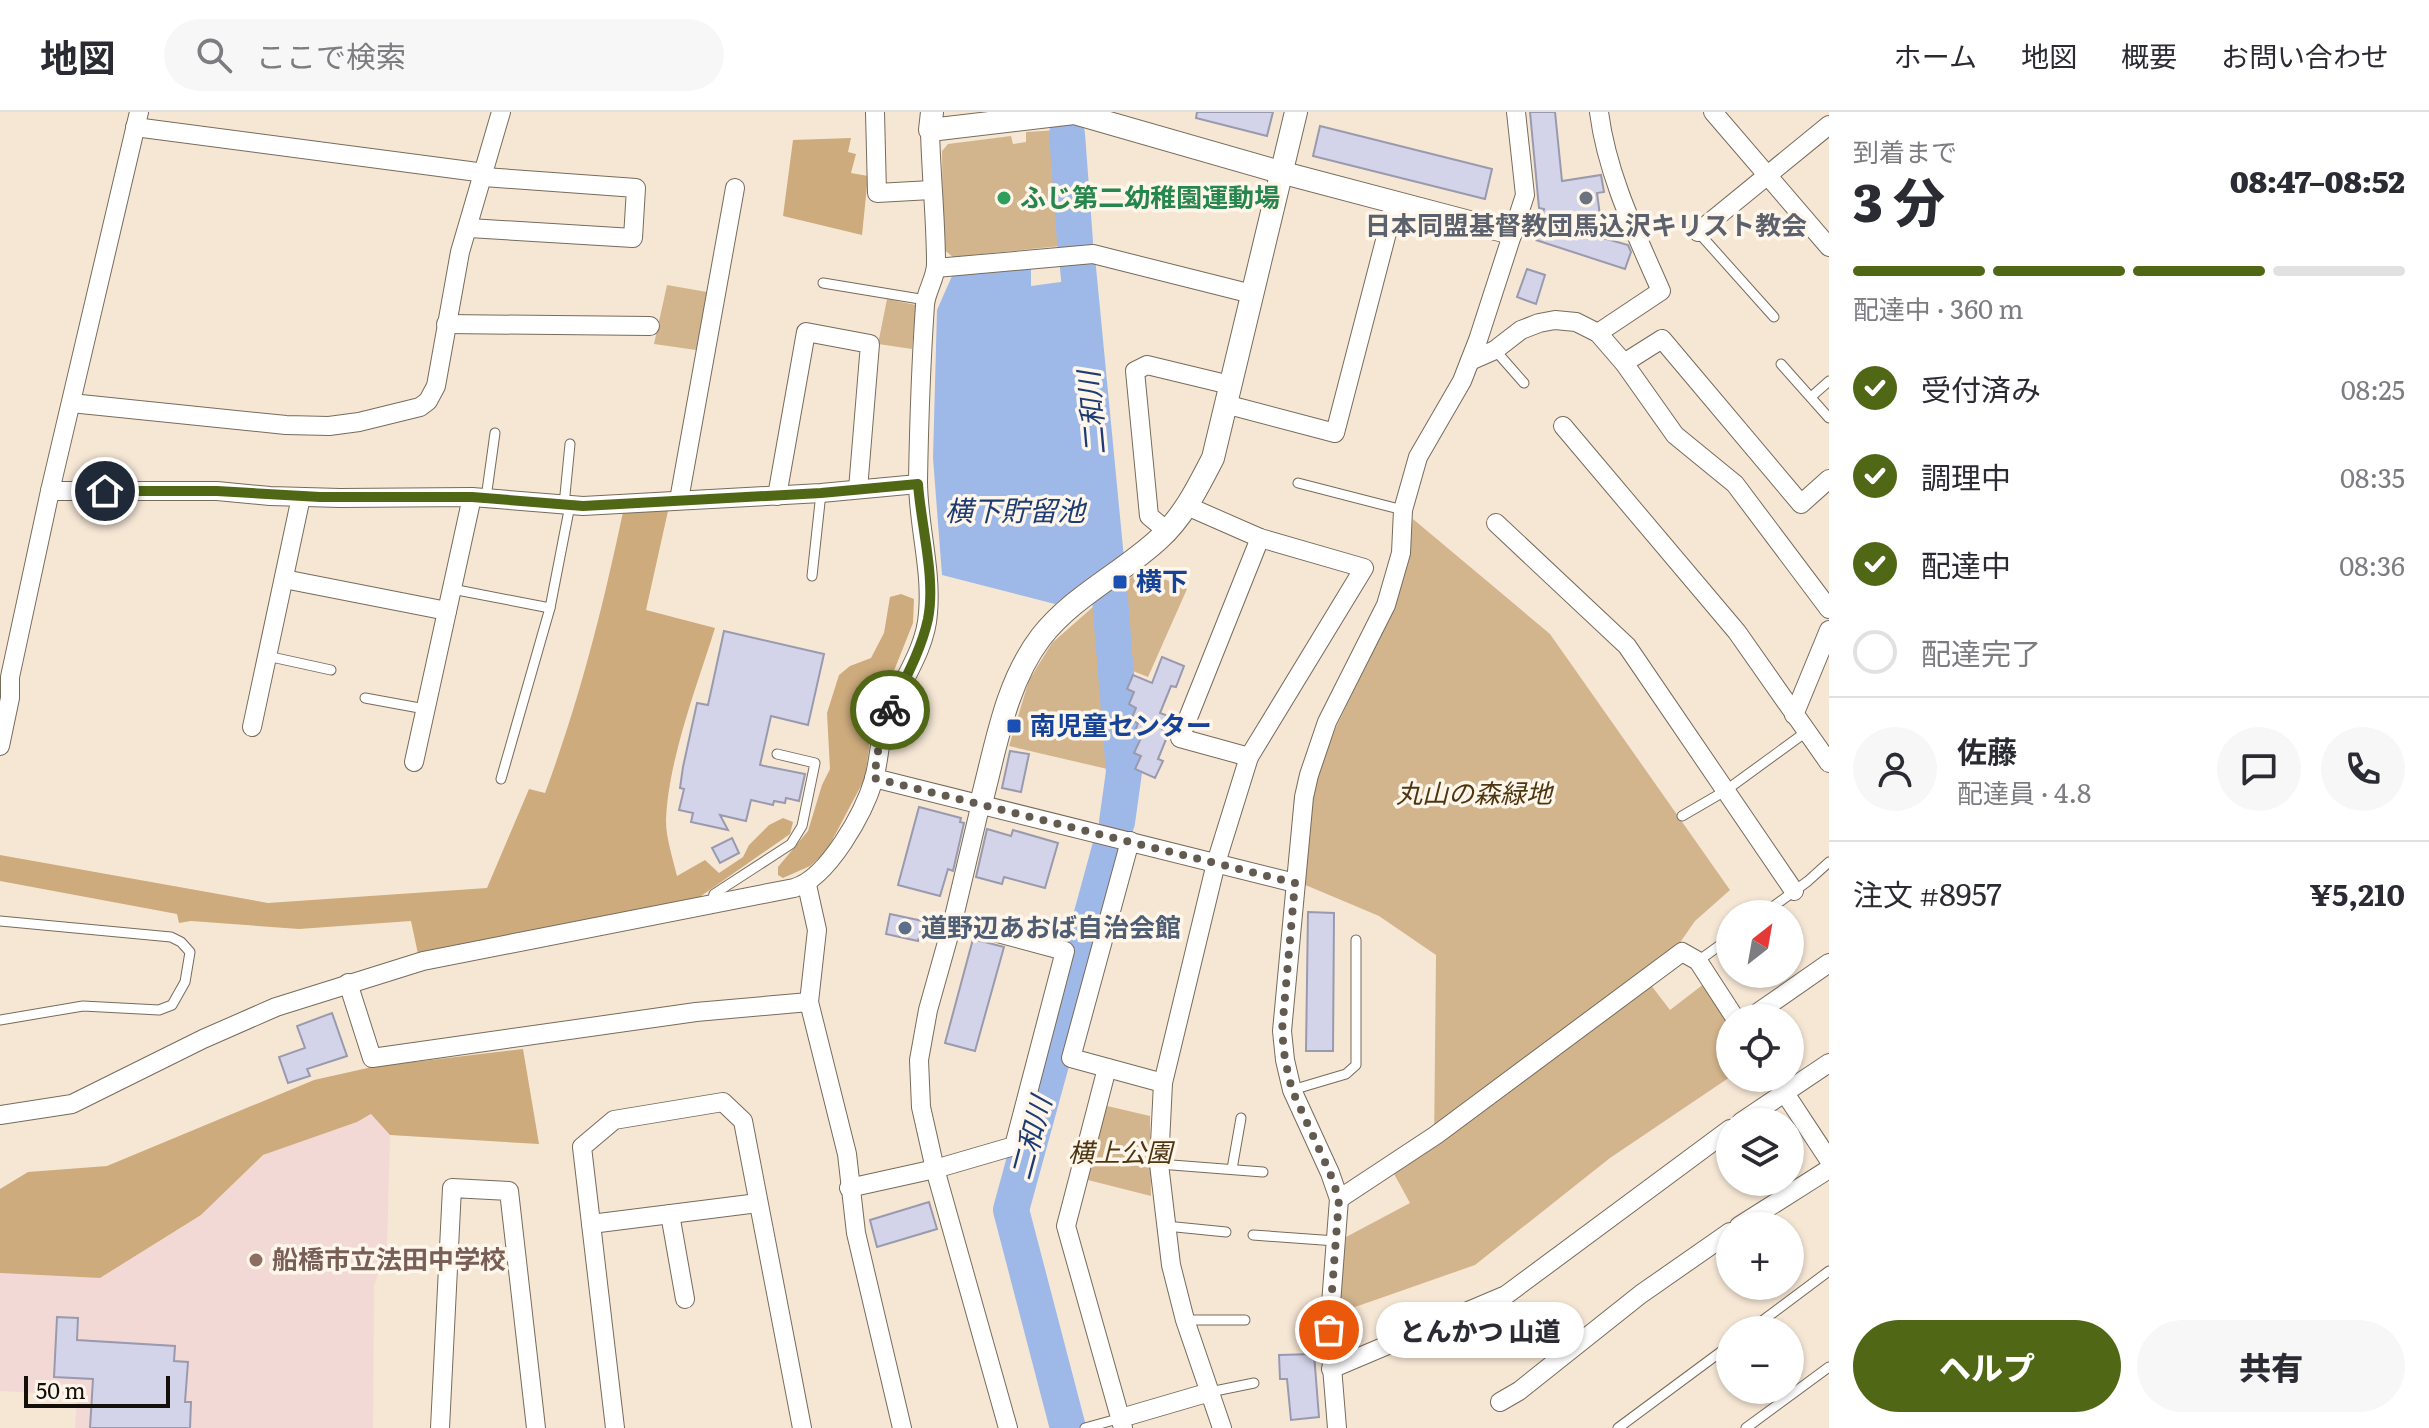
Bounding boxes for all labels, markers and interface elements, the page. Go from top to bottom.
search box [164,19,724,91]
text: 地図 [40,27,116,84]
icon: search [192,33,236,77]
text: ここで検索 [256,33,406,77]
text: ホーム [1894,34,1977,76]
text: 地図 [2021,34,2077,76]
text: 概要 [2121,34,2177,76]
text: お問い合わせ [2221,34,2389,76]
text: 到着まで [1853,131,1957,170]
text: 08:47–08:52 [2230,158,2405,202]
text: 3 分 [1853,161,1945,238]
place label: ふじ第二幼稚園運動場 [1020,176,1280,215]
marker: ふじ第二幼稚園運動場 [995,189,1013,207]
marker: 日本同盟基督教団馬込沢キリスト教会 [1577,189,1595,207]
place label: 日本同盟基督教団馬込沢キリスト教会 [1365,204,1807,243]
text: 配達中 · 360 m [1853,288,2024,327]
icon: check [1853,366,1897,410]
text: 受付済み [1921,366,2041,410]
water label: 二和川 [1065,367,1115,457]
text: 08:25 [2341,369,2405,408]
icon: check [1853,454,1897,498]
text: 調理中 [1921,454,2011,498]
pin [71,457,139,525]
text: 08:35 [2340,457,2405,496]
icon: home [83,469,127,513]
water label: 横下貯留池 [945,488,1088,530]
icon: check [1853,542,1897,586]
text: 配達中 [1921,542,2011,586]
text: 08:36 [2339,545,2405,584]
place label: 横下 [1136,560,1188,599]
marker: 横下 [1111,573,1129,591]
text: 配達完了 [1921,630,2041,674]
courier [850,670,930,750]
icon: bike [868,688,912,732]
place label: 南児童センター [1030,704,1212,743]
marker: 南児童センター [1005,717,1023,735]
button: person [1853,727,1937,811]
button: chat [2217,727,2301,811]
button: phone [2321,727,2405,811]
text: 佐藤 [1957,728,2017,772]
park label: 丸山の森緑地 [1396,772,1555,811]
text: 配達員 · 4.8 [1957,772,2091,811]
text: 注文 #8957 [1853,871,2002,915]
text: ¥5,210 [2310,871,2405,915]
north arrow [1716,900,1804,988]
map controls [1716,900,1804,1404]
place label: 道野辺あおば自治会館 [921,906,1181,945]
marker: 道野辺あおば自治会館 [896,919,914,937]
button: locate [1716,1004,1804,1092]
water label: 二和川 [998,1089,1061,1183]
button: layers [1716,1108,1804,1196]
park label: 横上公園 [1068,1131,1176,1170]
button: + [1716,1212,1804,1300]
place label: 船橋市立法田中学校 [272,1238,506,1277]
marker: 船橋市立法田中学校 [247,1251,265,1269]
pin [1295,1296,1363,1364]
callout: とんかつ 山道 [1377,1302,1585,1358]
icon: bag [1307,1308,1351,1352]
text: とんかつ 山道 [1399,1310,1561,1349]
button: − [1716,1316,1804,1404]
button: ヘルプ [1853,1320,2121,1412]
button: 共有 [2137,1320,2405,1412]
scale bar [24,1372,170,1408]
text: 50 m [36,1373,86,1406]

